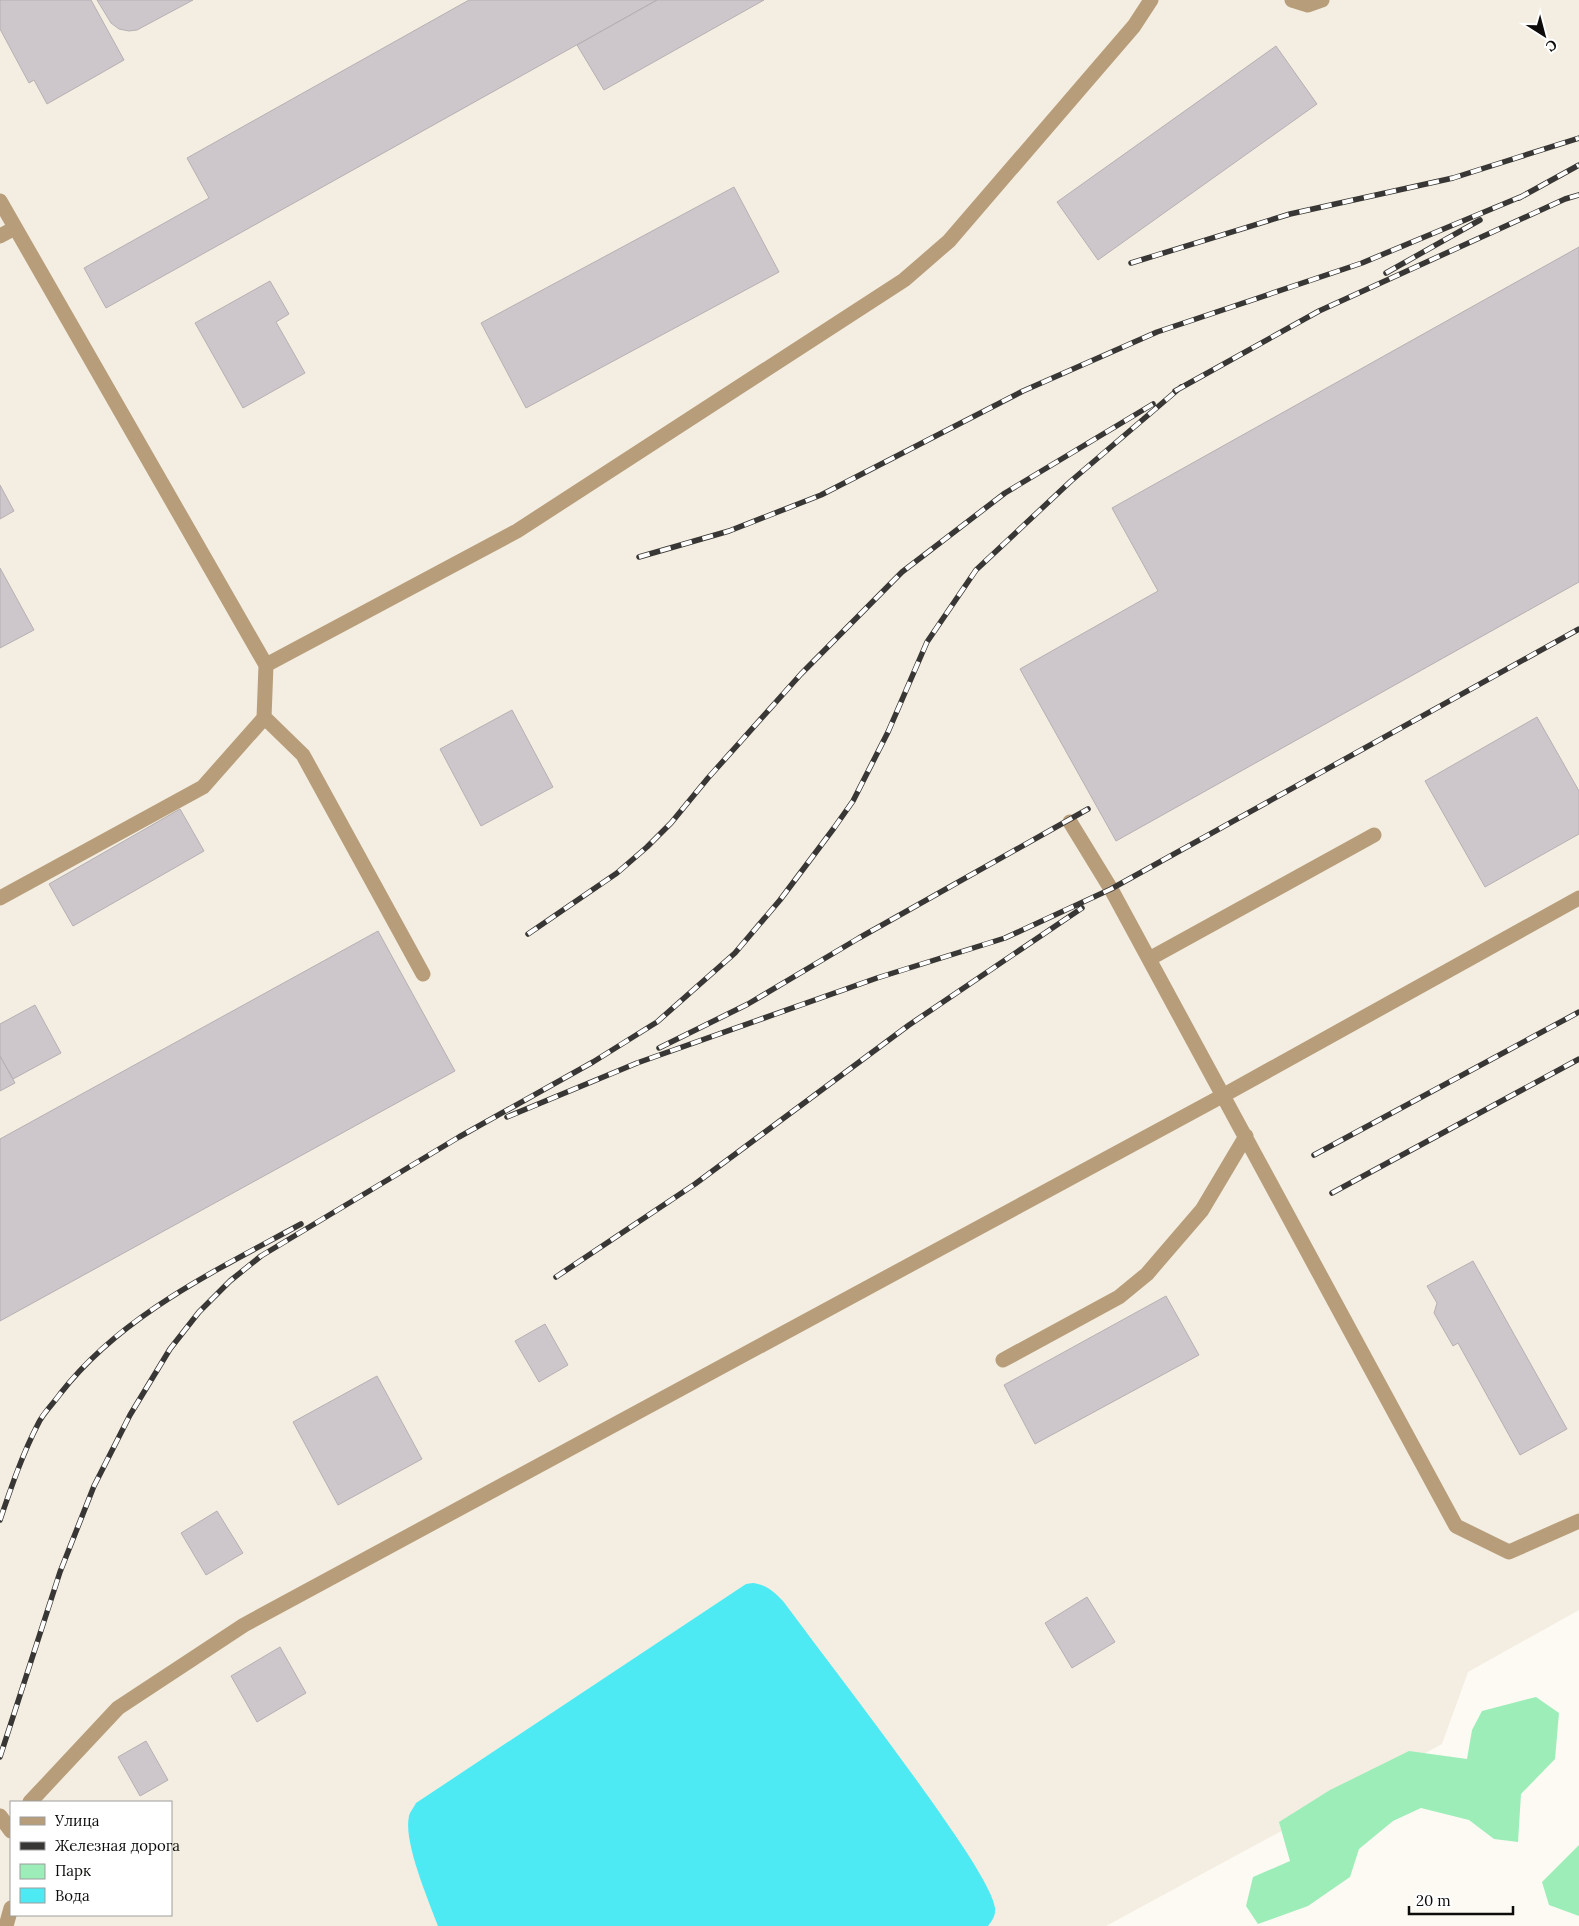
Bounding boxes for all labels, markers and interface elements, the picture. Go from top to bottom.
north arrow [1519,10,1569,60]
text: С [1542,35,1561,56]
legend [10,1801,172,1916]
text: Улица [54,1811,100,1830]
text: Железная дорога [55,1836,180,1855]
text: Парк [55,1861,91,1880]
scale bar [1409,1884,1513,1916]
text: Вода [55,1886,90,1905]
text: 20 m [1416,1891,1451,1910]

